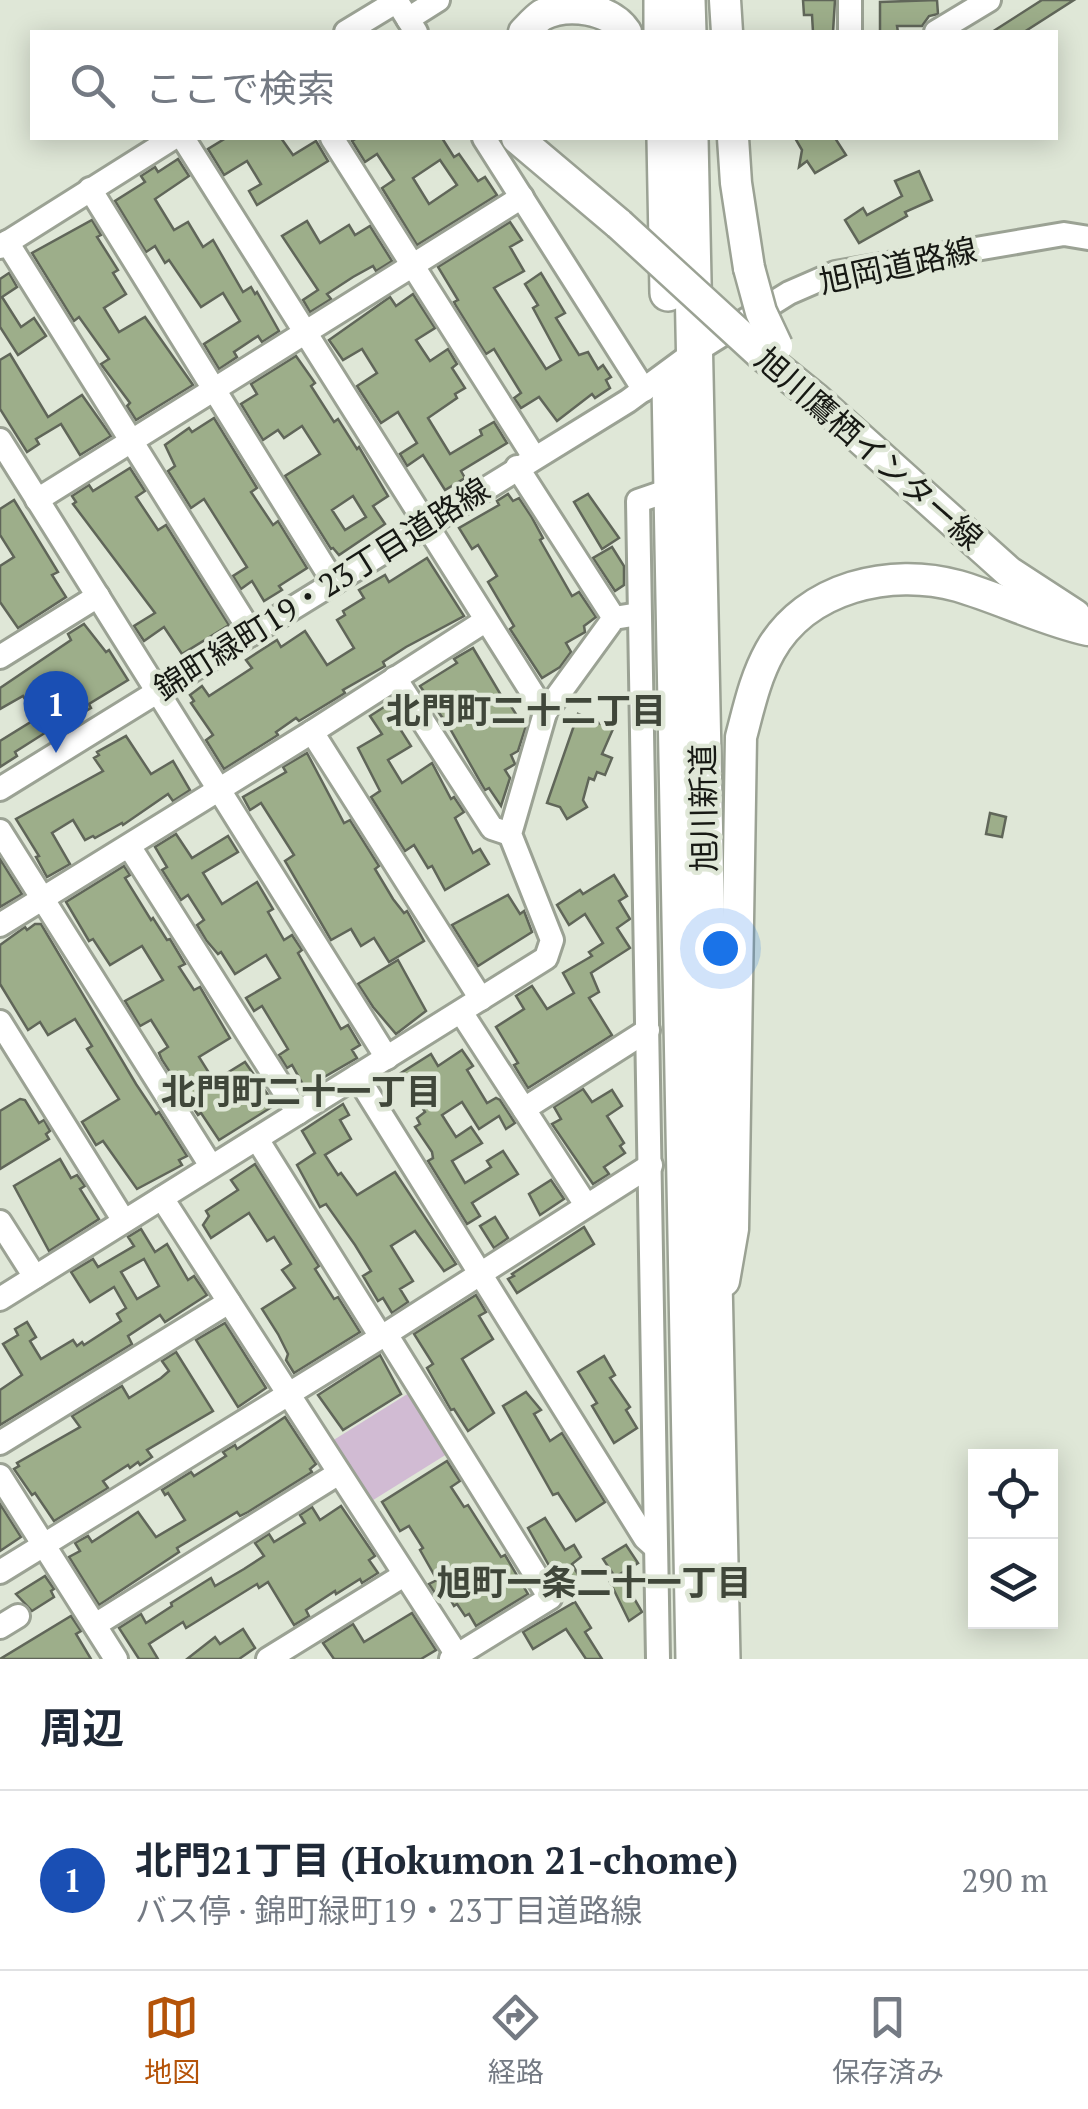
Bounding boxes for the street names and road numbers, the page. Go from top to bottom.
street label: 旭岡道路線 [815,228,980,302]
street label: 旭川鷹栖インター線 [747,338,992,559]
street label: 錦町緑町19・23丁目道路線 [146,467,497,709]
street label: 旭川新道 [681,744,725,872]

